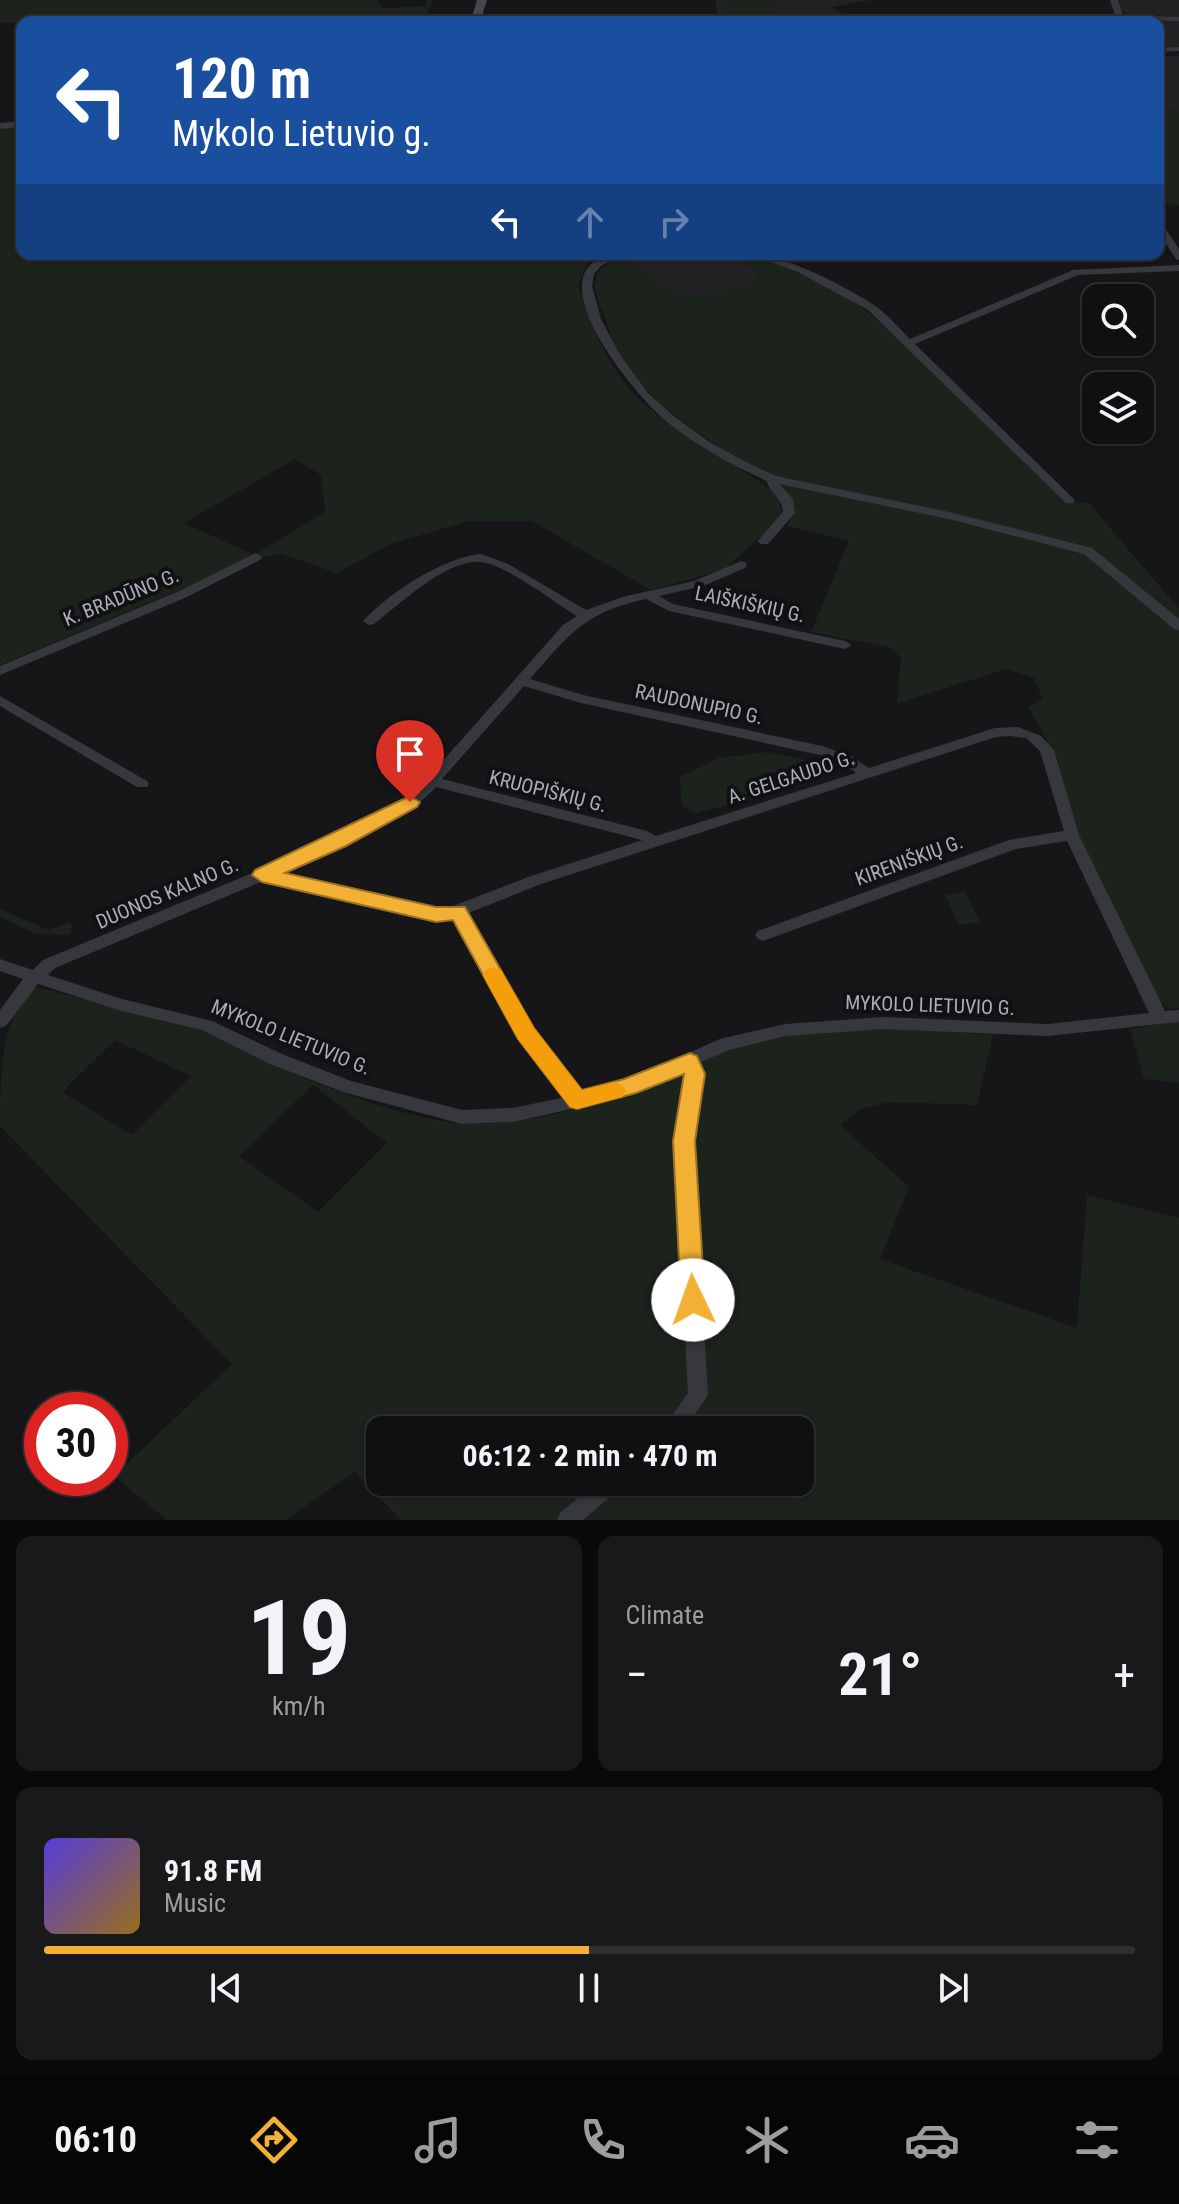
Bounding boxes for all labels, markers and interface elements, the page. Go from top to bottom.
text: 120 m [172,46,311,112]
icon: left [40,48,144,152]
text: Mykolo Lietuvio g. [172,113,431,155]
icon: left [484,200,528,244]
icon: ahead [568,200,612,244]
icon: right [652,200,696,244]
map controls [1082,284,1154,444]
button: search [1082,284,1154,356]
button: layers [1082,372,1154,444]
street label: K. BRADŪNO G. [60,563,182,631]
street label: LAIŠKIŠKIŲ G. [693,581,807,627]
street label: RAUDONUPIO G. [633,679,765,729]
pin [376,720,444,802]
icon: arrive [388,732,432,776]
street label: A. GELGAUDO G. [725,745,857,809]
street label: KRUOPIŠKIŲ G. [487,765,609,817]
street label: KIRENIŠKIŲ G. [852,829,966,891]
street label: DUONOS KALNO G. [92,852,242,934]
street label: MYKOLO LIETUVIO G. [845,990,1015,1020]
street label: MYKOLO LIETUVIO G. [208,994,374,1080]
position arrow [651,1258,735,1342]
speed limit sign: 30 [24,1392,128,1496]
text: 06:12 · 2 min · 470 m [463,1438,717,1473]
text: 19 [246,1578,351,1699]
text: Climate [626,1600,704,1630]
text: 21° [838,1639,922,1710]
text: − [626,1649,648,1701]
text: + [1113,1649,1135,1701]
text: km/h [272,1691,326,1721]
text: 91.8 FM [164,1853,262,1888]
text: Music [164,1888,226,1918]
icon: previous [204,1966,248,2010]
icon: pause [567,1966,611,2010]
icon: next [931,1966,975,2010]
icon: directions [246,2112,302,2168]
icon: music [410,2112,466,2168]
icon: phone [575,2112,631,2168]
icon: climate [739,2112,795,2168]
icon: car [904,2112,960,2168]
icon: filters [1069,2112,1125,2168]
text: 06:10 [54,2119,137,2161]

